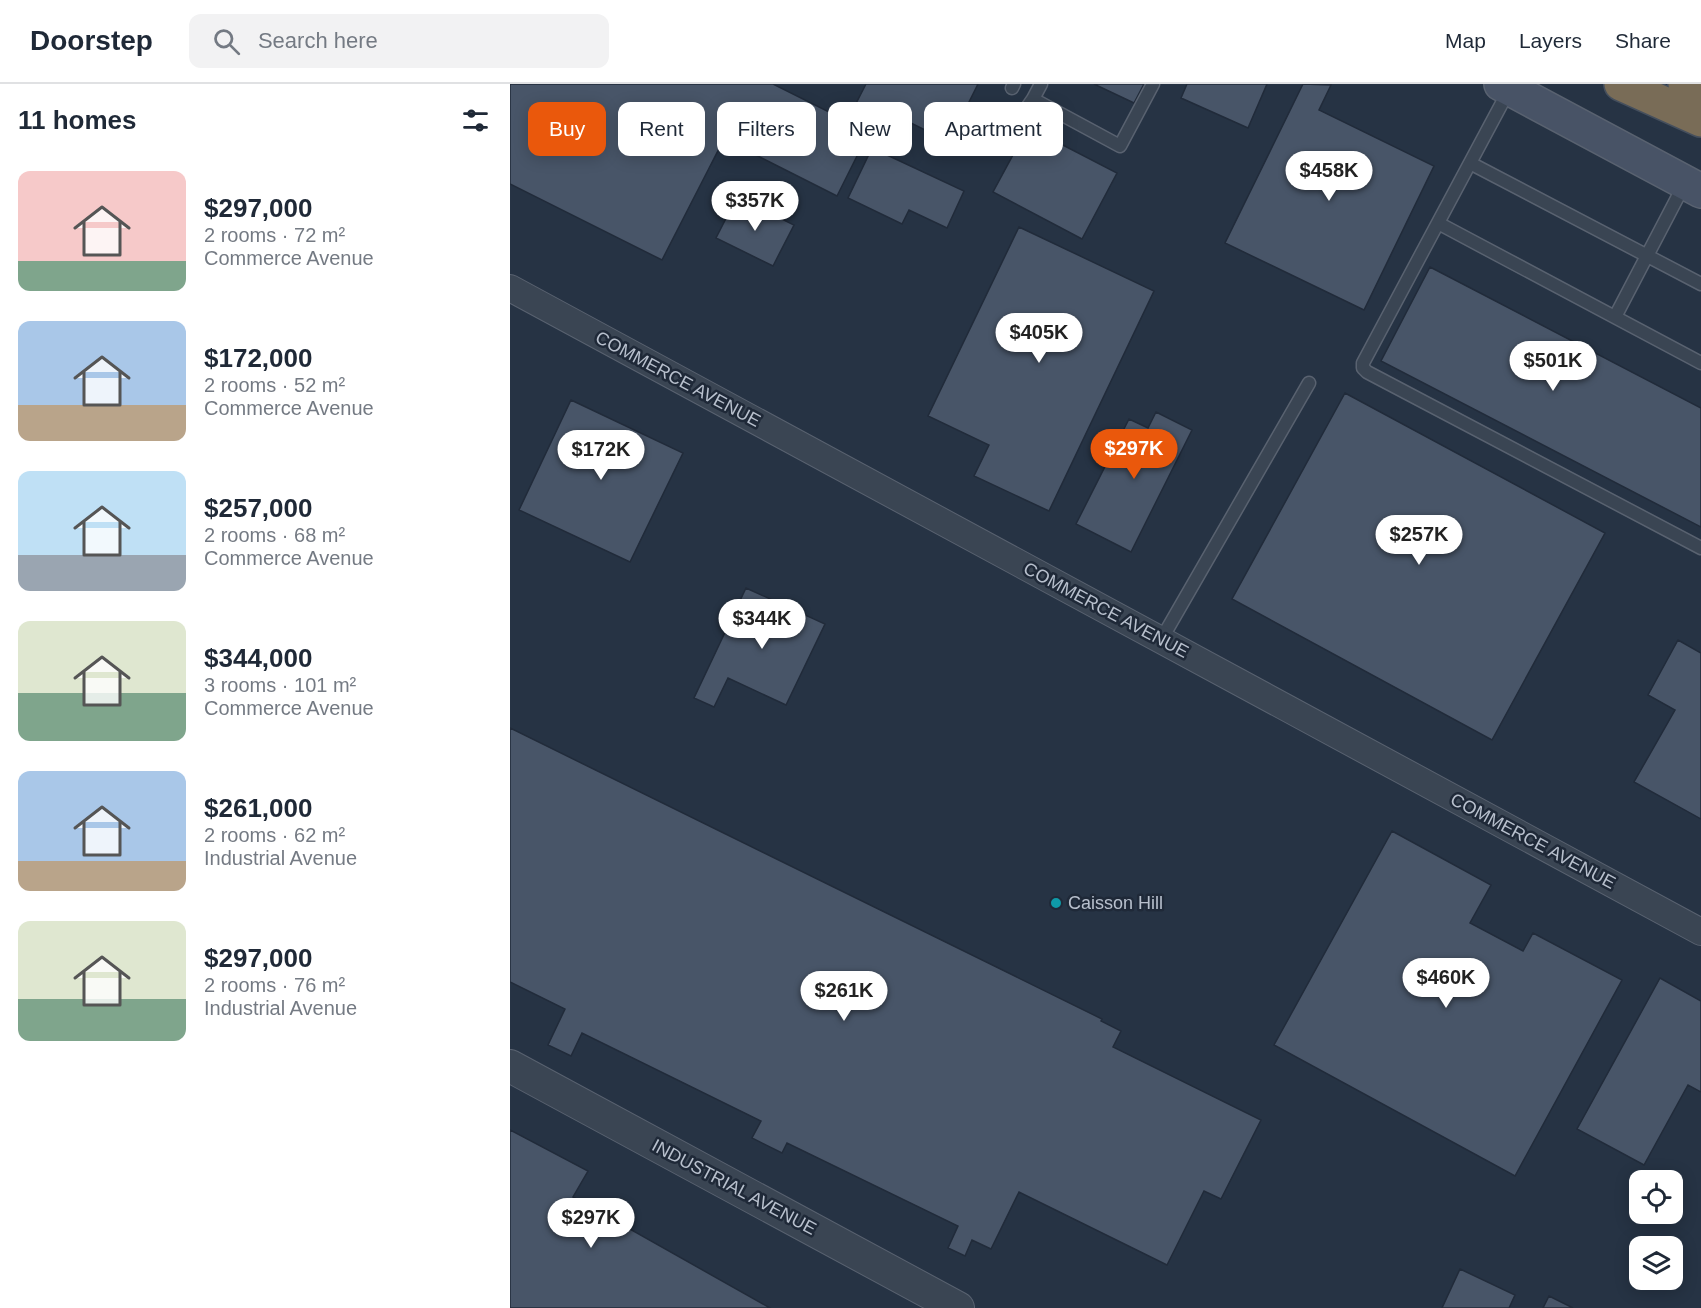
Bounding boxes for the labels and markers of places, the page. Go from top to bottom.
pin: $458K [1287,151,1371,202]
pin: $357K [713,181,797,232]
pin: $405K [997,313,1081,364]
pin: $501K [1511,341,1595,392]
pin: $297K [1092,429,1176,480]
pin: $172K [559,430,643,481]
pin: $257K [1377,515,1461,566]
pin: $344K [720,599,804,650]
place label: Caisson Hill [1068,893,1163,913]
marker: Caisson Hill [1049,896,1063,910]
pin: $460K [1404,958,1488,1009]
pin: $261K [802,971,886,1022]
pin: $297K [549,1198,633,1249]

